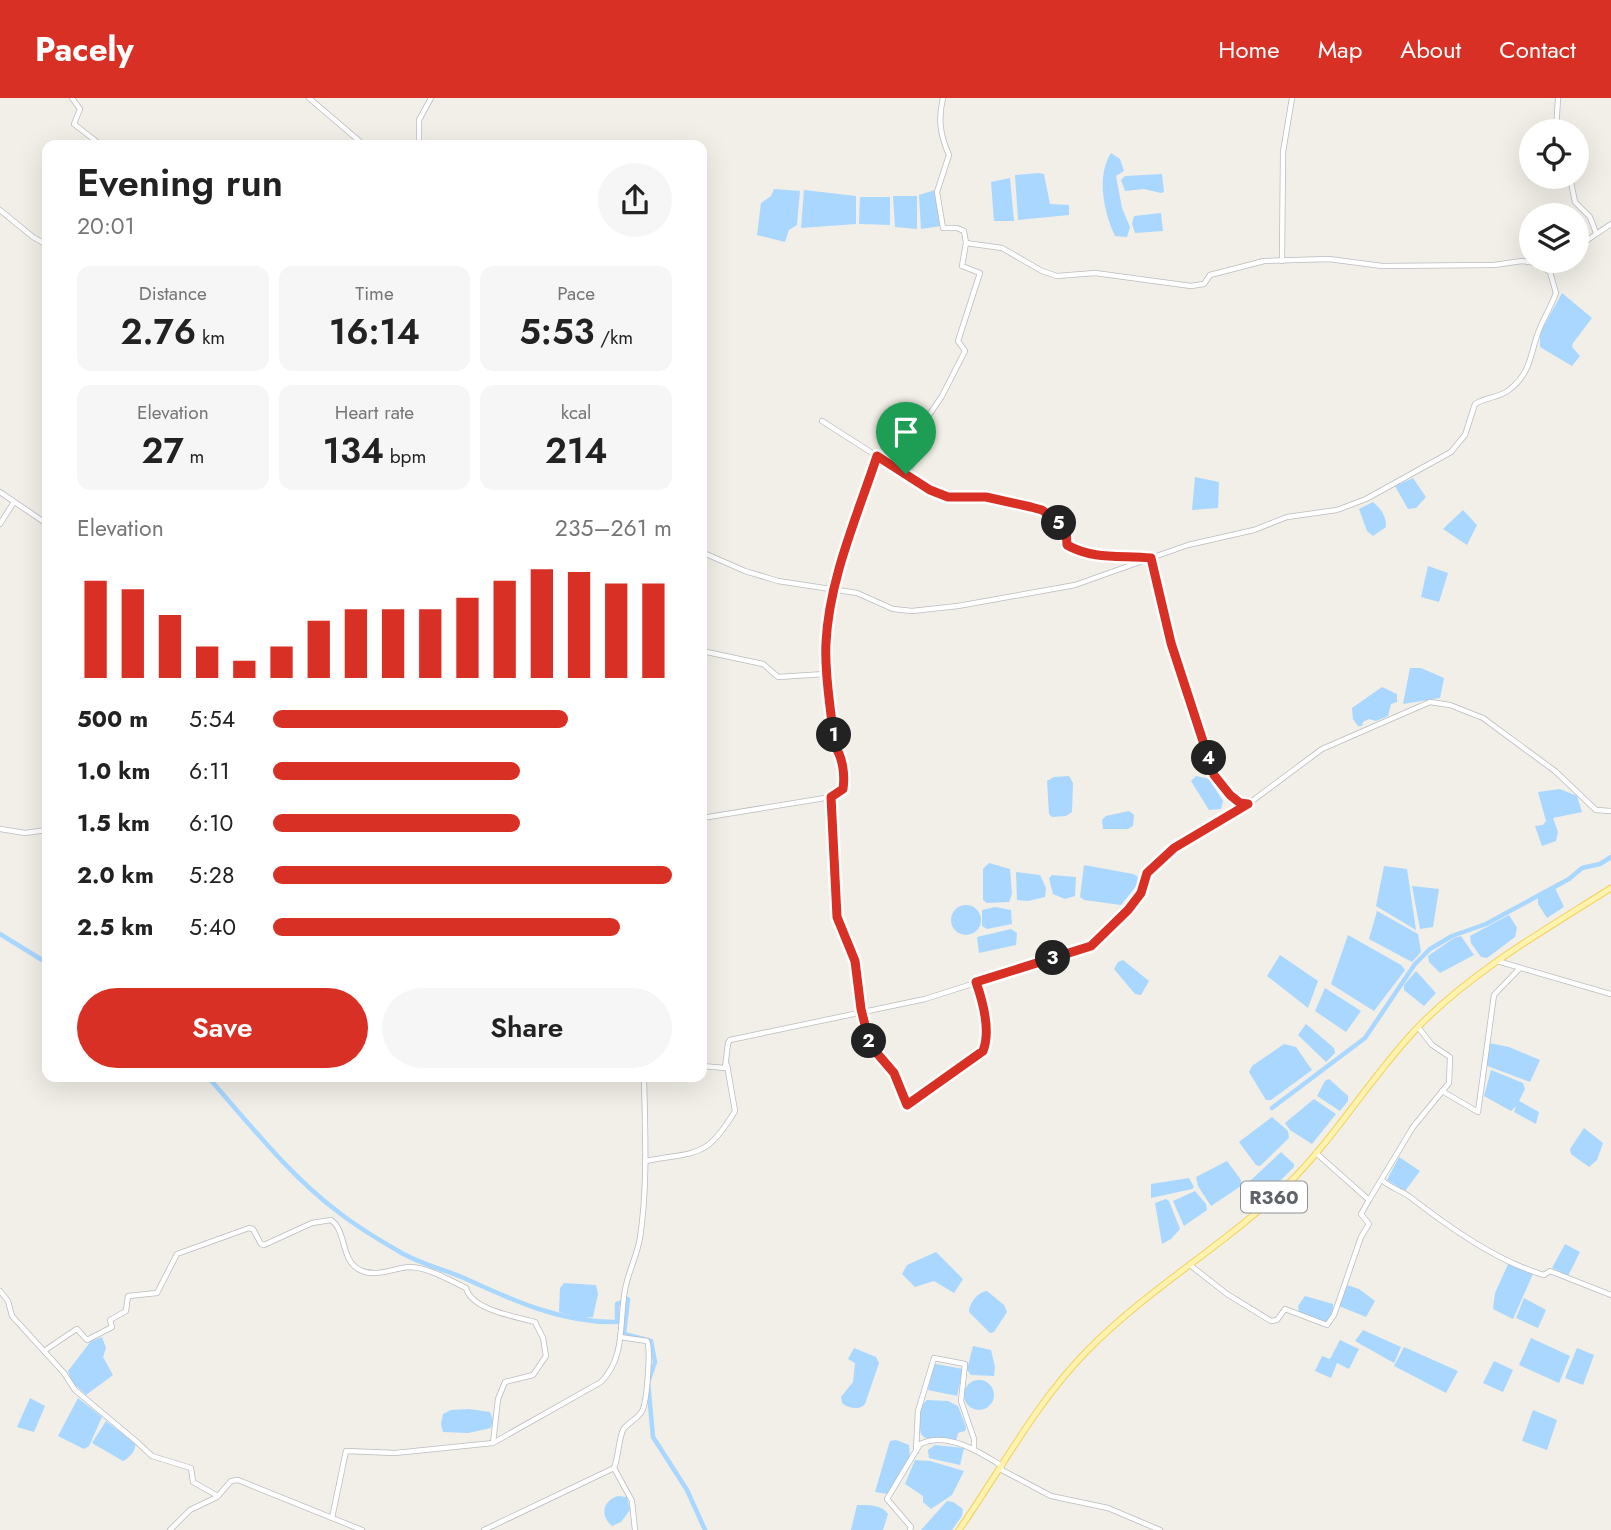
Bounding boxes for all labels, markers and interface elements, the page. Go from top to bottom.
text: Pacely [35,26,134,73]
text: Home [1218,32,1280,67]
text: Map [1318,32,1362,67]
text: About [1400,32,1461,67]
text: Contact [1499,32,1576,67]
map controls [1519,119,1589,273]
button: locate [1519,119,1589,189]
text: Evening run [77,155,283,210]
button: share [598,163,672,237]
button: layers [1519,203,1589,273]
text: 20:01 [77,209,135,243]
text: Distance [139,280,207,307]
text: Time [355,280,394,307]
text: Pace [557,280,595,307]
text: 2.76 [121,307,196,357]
text: 16:14 [329,307,420,357]
text: 5:53 [519,307,594,357]
text: km [196,324,225,351]
text: /km [594,324,633,351]
text: Elevation [137,399,209,426]
text: Heart rate [335,399,414,426]
text: kcal [561,399,592,426]
pin [876,402,936,474]
icon: arrive [887,413,925,451]
text: 27 [141,426,184,476]
text: 134 [323,426,384,476]
text: 214 [545,426,607,476]
text: m [184,443,204,470]
text: bpm [384,443,426,470]
pin: 5 [1042,506,1076,540]
text: 5 [1052,509,1065,536]
text: Elevation [77,511,164,545]
text: 235–261 m [555,511,672,545]
text: 500 m [77,702,148,736]
text: 5:54 [189,702,235,736]
pin: 1 [816,718,852,752]
text: 1 [829,721,838,748]
pin: 4 [1192,740,1226,776]
text: 4 [1202,744,1215,771]
text: 1.0 km [77,754,150,788]
text: 6:11 [189,754,230,788]
text: 1.5 km [77,806,150,840]
text: 6:10 [189,806,233,840]
text: 2.0 km [77,858,154,892]
text: 5:28 [189,858,235,892]
text: 2.5 km [77,910,153,944]
text: 5:40 [189,910,236,944]
pin: 3 [1036,940,1070,976]
text: 3 [1047,944,1058,971]
button: Save [77,988,368,1068]
button: Share [382,988,672,1068]
pin: 2 [852,1024,886,1058]
text: 2 [862,1027,875,1054]
road number: R360 [1241,1182,1307,1212]

